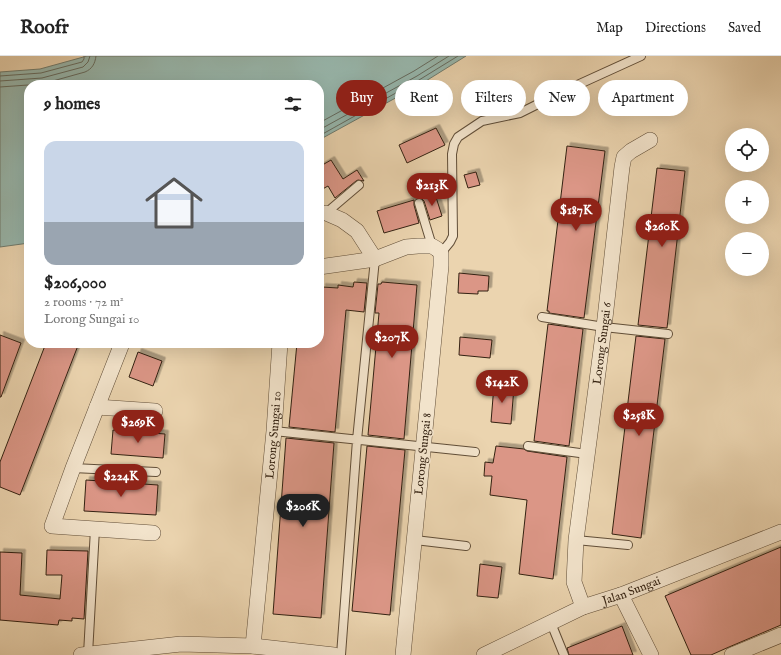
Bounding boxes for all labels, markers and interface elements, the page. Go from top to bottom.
text: Roofr [20,16,69,40]
text: Map [596,19,623,37]
text: Directions [645,19,706,37]
text: Saved [728,19,761,37]
chip: Buy [336,80,387,116]
chip: Rent [395,80,453,116]
chip: Filters [461,80,526,116]
chip: New [534,80,590,116]
chip: Apartment [598,80,688,116]
icon: filters [282,93,304,115]
text: 9 homes [44,94,100,115]
map controls [725,128,769,276]
button: locate [725,128,769,172]
icon: home [138,167,210,239]
pin: $213K [404,173,460,207]
text: $213K [416,177,448,194]
button: + [725,180,769,224]
pin: $187K [548,198,604,232]
text: $187K [560,202,592,219]
pin: $260K [634,214,690,248]
text: $260K [645,218,679,235]
button: − [725,232,769,276]
text: $206,000 [44,273,107,294]
text: 2 rooms · 72 m² [44,294,124,311]
street label: Lorong Sungai 6 [589,300,614,385]
text: Lorong Sungai 10 [44,311,139,328]
pin: $207K [364,325,420,359]
text: $207K [374,329,410,346]
pin: $142K [474,370,530,404]
text: $142K [485,374,519,391]
street label: Lorong Sungai 10 [262,390,284,480]
pin: $258K [611,403,667,437]
text: $258K [623,407,655,424]
pin: $269K [110,410,166,444]
street label: Lorong Sungai 8 [411,412,435,496]
text: $269K [121,414,155,431]
pin: $224K [93,464,149,498]
text: $224K [103,468,139,485]
pin: $206K [275,494,331,528]
text: $206K [286,498,320,515]
street label: Jalan Sungai [598,573,662,610]

